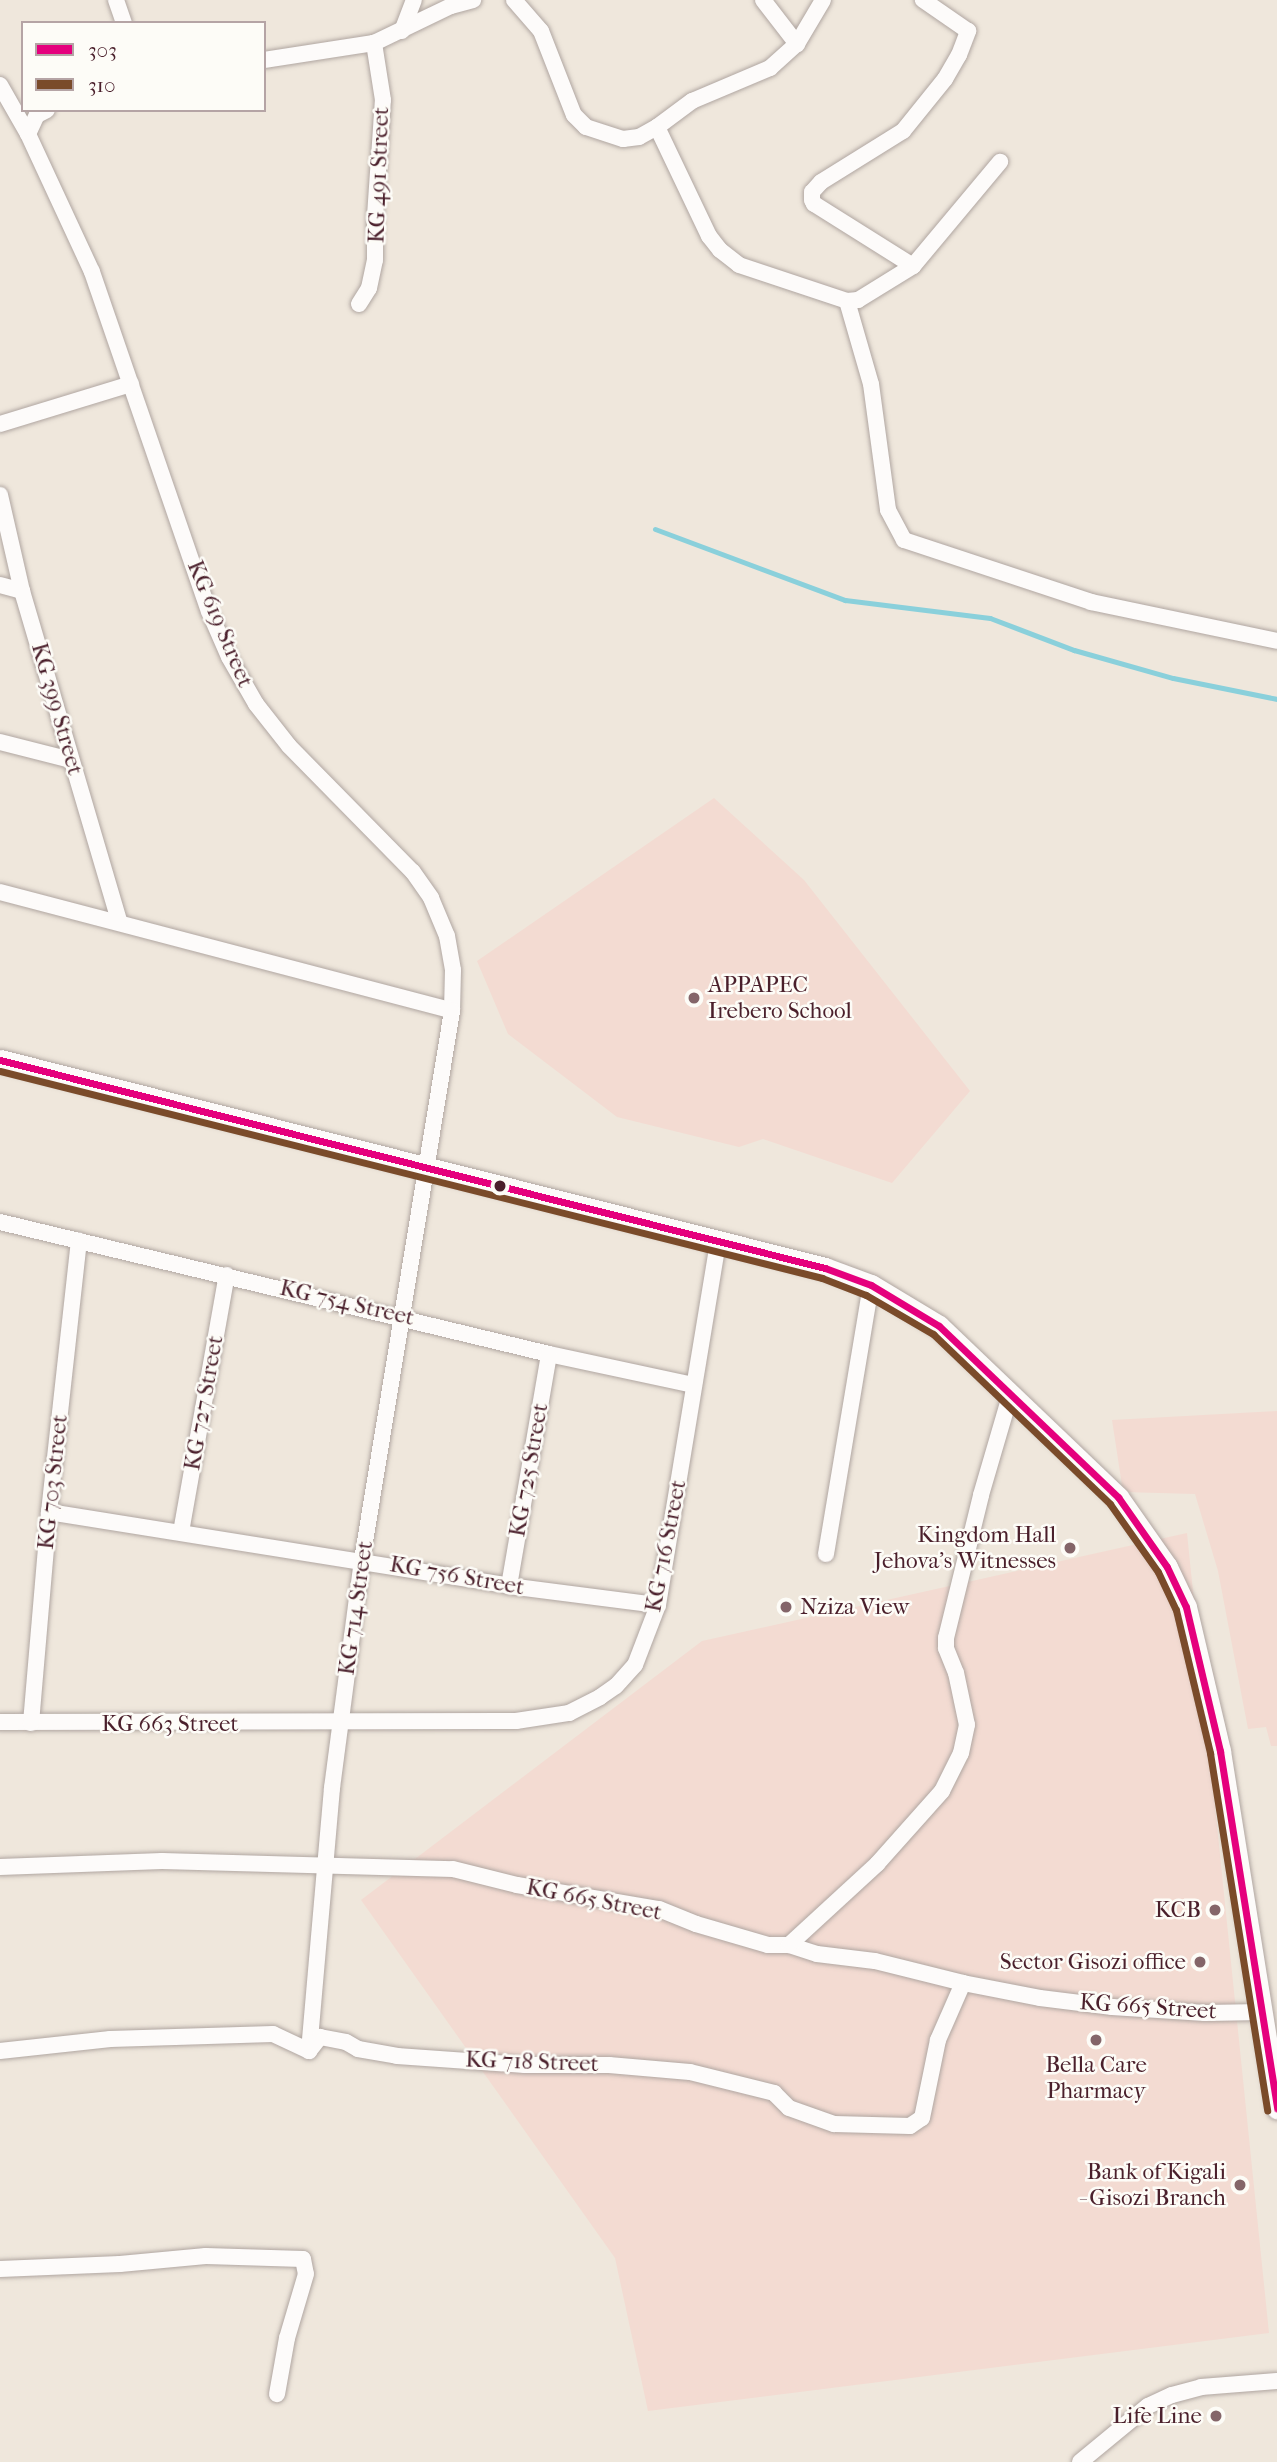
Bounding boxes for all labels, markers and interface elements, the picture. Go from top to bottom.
legend [21,21,266,112]
text: 303 [88,38,117,62]
text: 310 [88,73,116,97]
street label: KG 491 Street [363,106,395,244]
street label: KG 619 Street [181,556,259,692]
street label: KG 399 Street [25,640,89,778]
place label: APPAPEC Irebero School [708,971,852,1025]
marker: APPAPEC Irebero School [686,990,702,1006]
unlabelled marker [493,1179,507,1193]
street label: KG 754 Street [277,1274,417,1332]
street label: KG 727 Street [179,1333,229,1473]
street label: KG 725 Street [504,1401,554,1539]
street label: KG 703 Street [32,1413,74,1551]
street label: KG 716 Street [640,1477,692,1615]
place label: Kingdom Hall Jehova's Witnesses [874,1521,1056,1575]
street label: KG 714 Street [333,1539,379,1677]
marker: Kingdom Hall Jehova's Witnesses [1062,1540,1078,1556]
street label: KG 756 Street [388,1551,526,1601]
place label: Nziza View [800,1593,909,1621]
marker: Nziza View [778,1599,794,1615]
street label: KG 663 Street [101,1710,239,1738]
street label: KG 665 Street [524,1873,664,1927]
place label: KCB [1155,1896,1201,1924]
marker: KCB [1207,1902,1223,1918]
place label: Sector Gisozi office [1000,1948,1186,1976]
marker: Sector Gisozi office [1192,1954,1208,1970]
street label: KG 665 Street [1078,1988,1218,2026]
marker: Bella Care Pharmacy [1088,2032,1104,2048]
street label: KG 718 Street [465,2046,599,2078]
place label: Bella Care Pharmacy [1045,2051,1147,2105]
place label: Bank of Kigali - Gisozi Branch [1078,2158,1226,2212]
marker: Bank of Kigali - Gisozi Branch [1232,2177,1248,2193]
place label: Life Line [1113,2402,1202,2430]
marker: Life Line [1208,2408,1224,2424]

